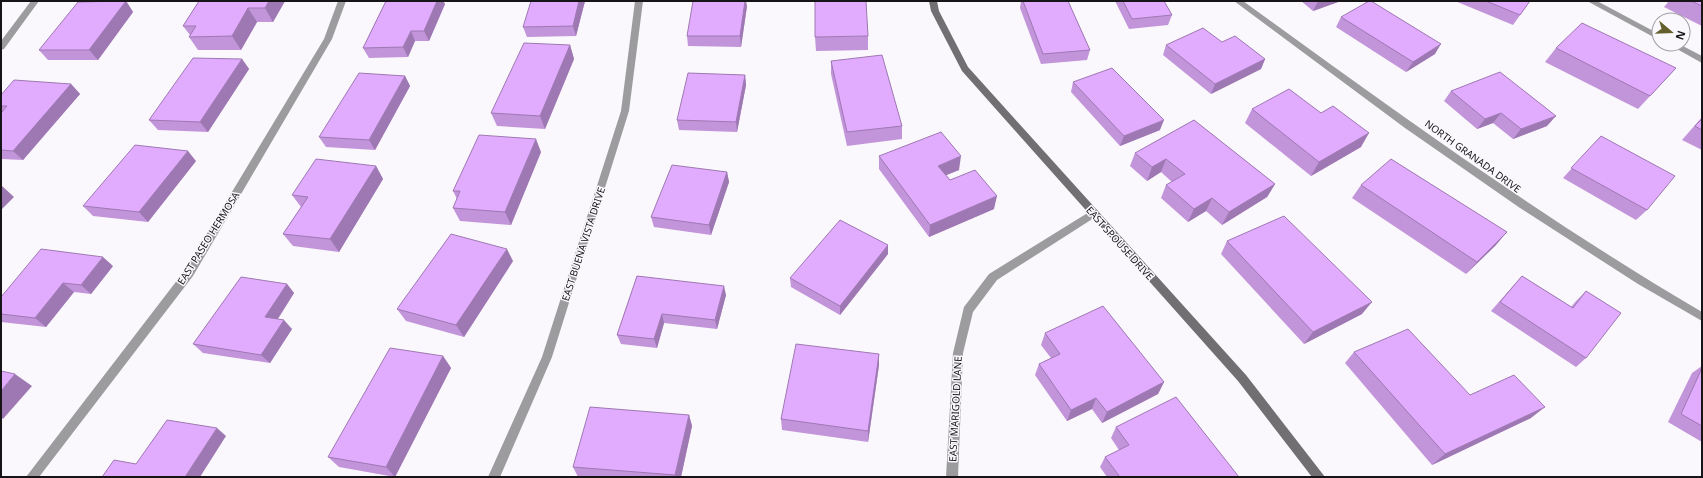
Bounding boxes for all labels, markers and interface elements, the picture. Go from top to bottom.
north arrow [1651,12,1691,52]
text: N [1672,29,1689,42]
street label: NORTH GRANADA DRIVE [1422,116,1524,196]
street label: EAST BUENA VISTA DRIVE [558,185,608,303]
street label: EAST PASEO HERMOSA [174,188,243,287]
street label: EAST SPOUSE DRIVE [1083,203,1157,283]
street label: EAST MARIGOLD LANE [945,356,965,462]

